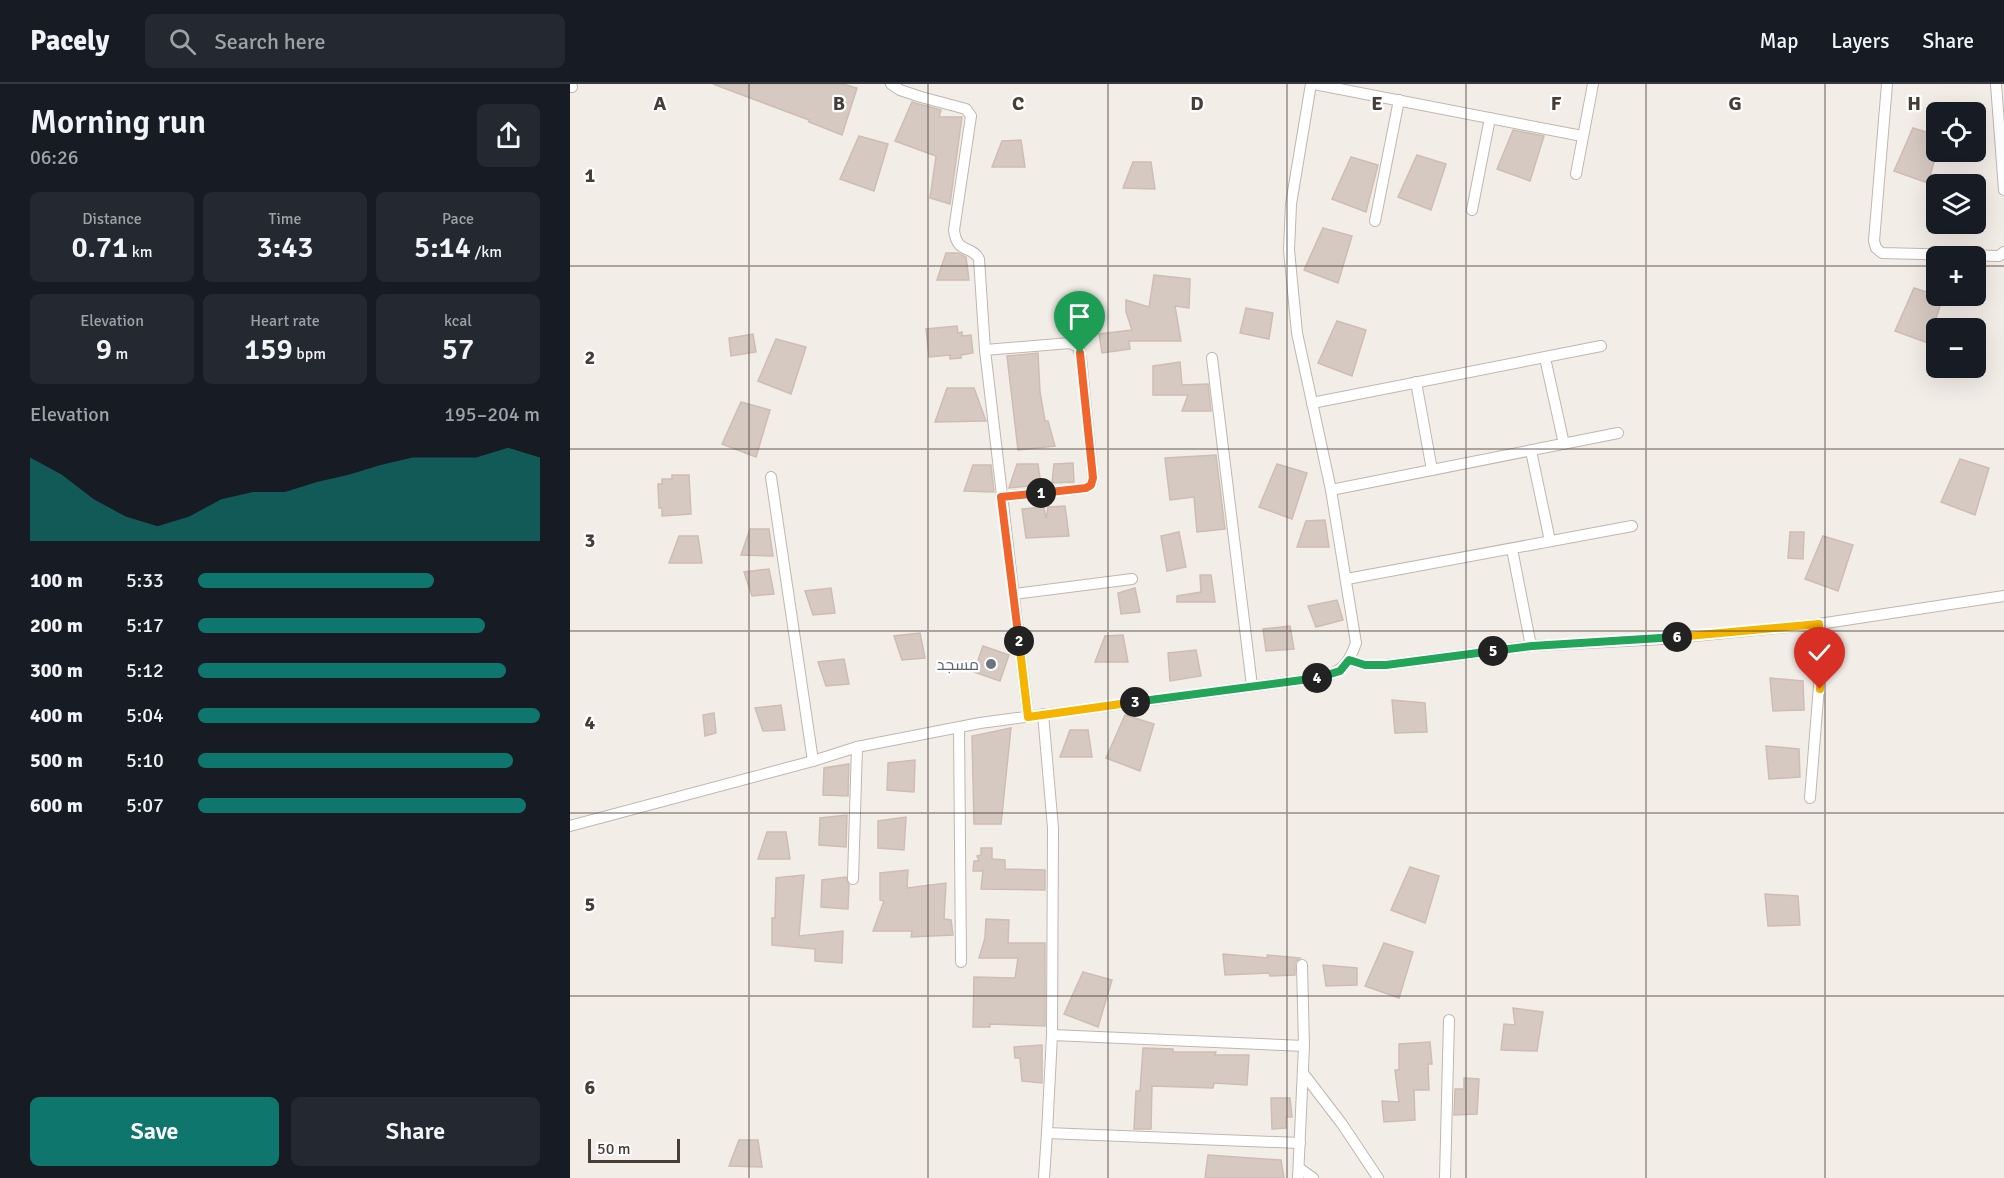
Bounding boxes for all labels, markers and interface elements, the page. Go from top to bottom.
search box [145,14,565,68]
text: Pacely [30,24,109,58]
icon: search [166,25,199,58]
text: Search here [214,28,325,55]
text: Map [1760,28,1798,54]
text: Layers [1831,28,1889,54]
text: Share [1922,28,1974,54]
text: A [654,91,667,116]
text: B [833,91,845,116]
text: C [1012,91,1024,116]
text: D [1190,91,1204,116]
text: E [1371,91,1383,116]
text: F [1551,91,1562,116]
text: G [1728,91,1742,116]
text: H [1907,91,1921,116]
text: Morning run [30,102,206,143]
map controls [1926,102,1986,378]
button: locate [1926,102,1986,162]
button: share [477,104,540,167]
text: 06:26 [30,145,79,170]
text: 1 [585,163,596,188]
button: layers [1926,174,1986,234]
text: Distance [82,209,142,229]
text: Time [269,209,301,229]
text: Pace [442,209,474,229]
text: 0.71 [71,229,128,266]
text: 3:43 [256,229,314,266]
text: 5:14 [414,229,471,266]
text: km [128,242,153,262]
text: /km [471,242,502,262]
button: + [1926,246,1986,306]
pin [1054,291,1105,353]
icon: arrive [1063,300,1096,333]
text: Elevation [80,311,144,331]
text: Heart rate [250,311,320,331]
text: kcal [444,311,472,331]
button: − [1926,318,1986,378]
text: 9 [96,331,112,368]
text: 159 [244,331,293,368]
text: 57 [442,331,474,368]
text: m [112,344,128,364]
text: bpm [293,344,326,364]
text: 2 [585,345,595,370]
text: Elevation [30,402,110,427]
text: 195–204 m [444,402,540,427]
pin: 1 [1026,478,1056,508]
text: 1 [1037,483,1045,503]
text: 3 [585,528,595,553]
text: 100 m [30,568,83,593]
text: 5:33 [126,568,164,593]
text: 200 m [30,613,83,638]
text: 5:17 [126,613,164,638]
pin: 6 [1662,622,1692,652]
pin: 2 [1004,626,1034,656]
text: 6 [1673,627,1681,647]
pin [1794,627,1845,689]
text: 2 [1015,631,1023,651]
pin: 5 [1478,636,1508,666]
icon: check [1803,636,1836,669]
text: 5 [1489,641,1497,661]
place label: مسجد [937,655,979,675]
marker: مسجد [984,657,998,671]
text: 300 m [30,658,83,683]
text: 5:12 [126,658,164,683]
pin: 4 [1302,663,1332,693]
text: 4 [1313,668,1321,688]
pin: 3 [1120,687,1150,717]
text: 3 [1131,692,1139,712]
text: 400 m [30,703,83,728]
text: 5:04 [126,703,164,728]
text: 4 [585,710,596,735]
text: 500 m [30,748,83,773]
text: 5:10 [126,748,164,773]
text: 600 m [30,793,83,818]
text: 5:07 [126,793,164,818]
text: 5 [585,892,595,917]
text: 6 [585,1075,596,1100]
button: Save [30,1097,279,1166]
button: Share [291,1097,540,1166]
scale bar [588,1136,680,1164]
text: 50 m [597,1139,631,1159]

